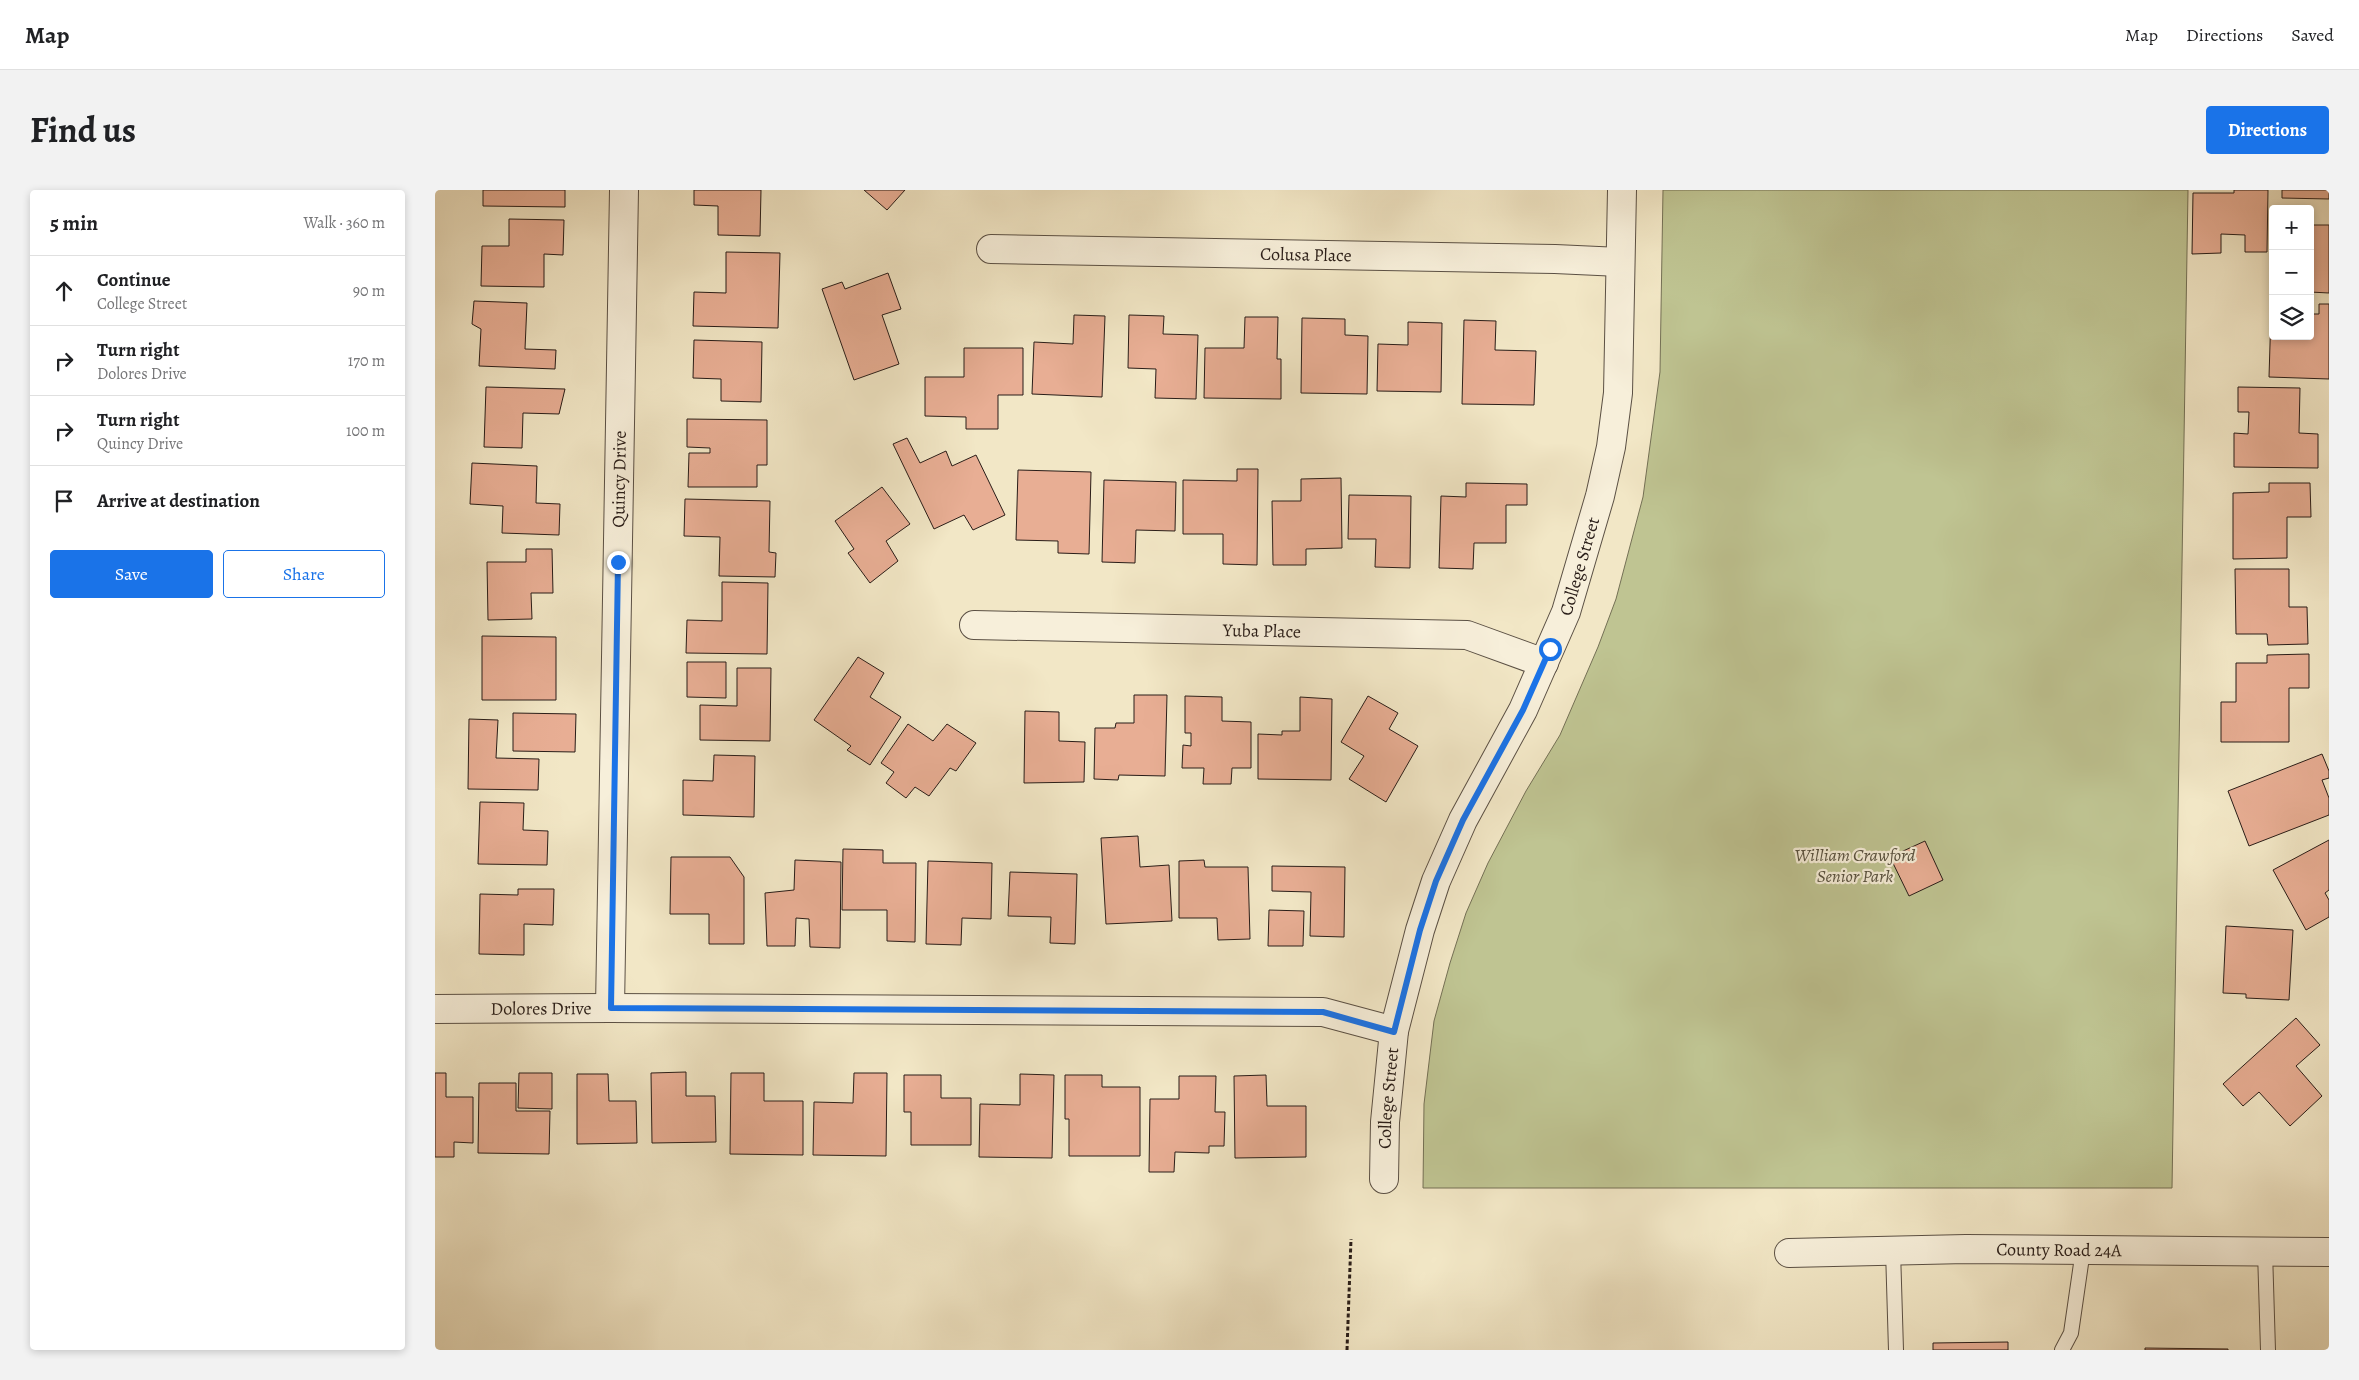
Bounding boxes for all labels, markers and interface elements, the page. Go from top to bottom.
text: Map [25,19,69,51]
text: Map [2125,23,2158,47]
text: Directions [2186,23,2263,47]
text: Saved [2291,23,2334,47]
text: Find us [30,106,136,154]
button: Directions [2206,106,2329,154]
map controls [2269,205,2314,340]
button: + [2269,205,2314,250]
text: 5 min [50,209,98,237]
text: Walk · 360 m [303,212,385,234]
street label: Colusa Place [1260,242,1352,267]
button: − [2269,250,2314,295]
text: Continue [97,267,171,293]
icon: ahead [50,277,78,305]
text: 90 m [353,280,385,302]
text: College Street [97,293,187,315]
button: layers [2269,295,2314,340]
text: Turn right [97,337,179,363]
icon: right [50,347,78,375]
text: 170 m [348,350,385,372]
text: Dolores Drive [97,363,187,385]
text: Turn right [97,407,179,433]
icon: right [50,417,78,445]
text: 100 m [346,420,385,442]
street label: Quincy Drive [606,430,632,528]
text: Quincy Drive [97,433,183,455]
icon: arrive [50,487,78,515]
text: Arrive at destination [97,488,260,514]
street label: College Street [1554,514,1605,618]
button: Save [50,550,213,598]
button: Share [223,550,385,598]
route end [607,551,630,574]
street label: Yuba Place [1222,618,1301,644]
route start [1539,638,1562,661]
park label: William Crawford Senior Park [1795,843,1916,888]
street label: Dolores Drive [490,996,592,1021]
street label: College Street [1373,1046,1404,1149]
street label: County Road 24A [1996,1237,2122,1262]

